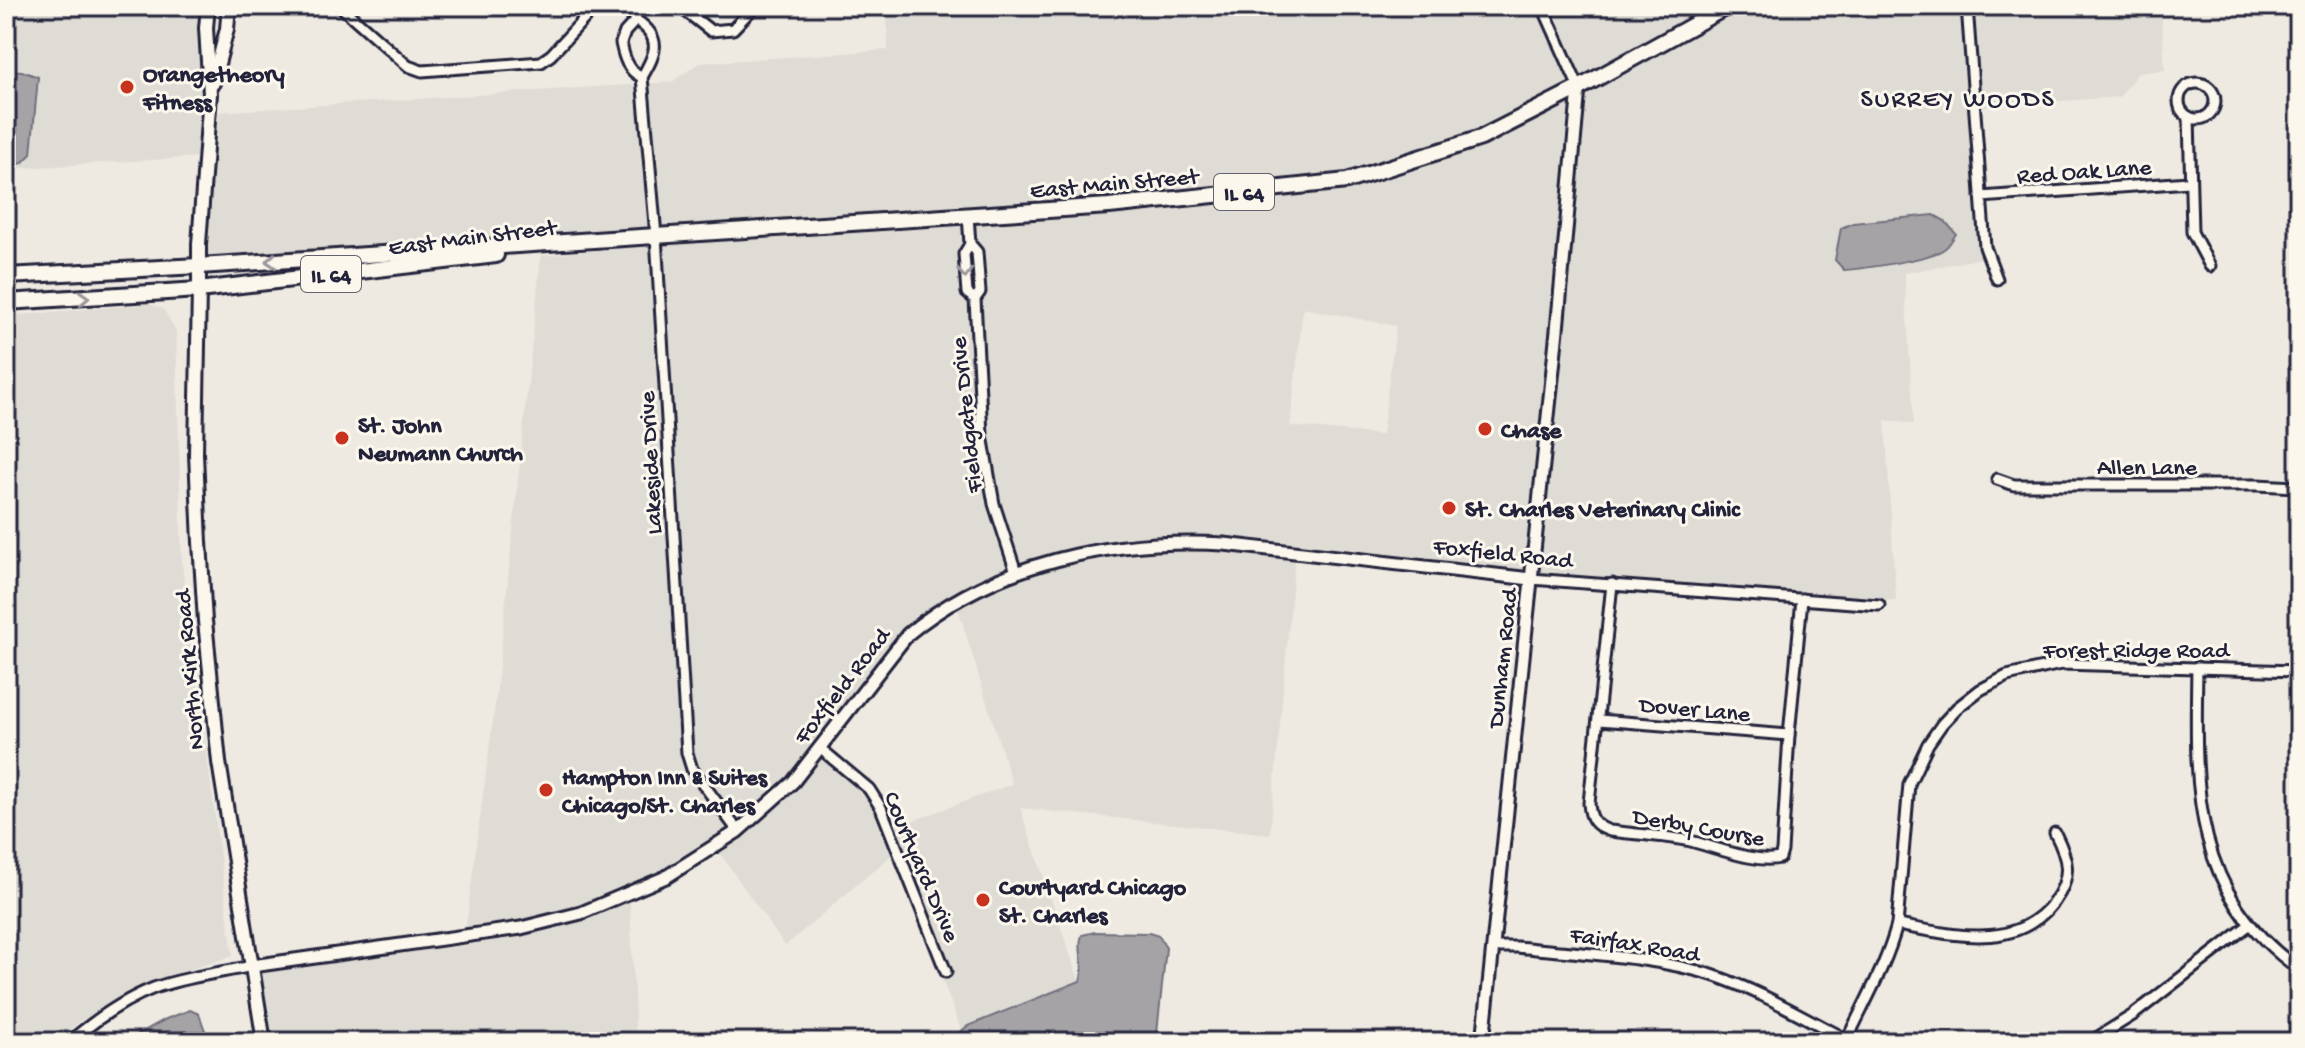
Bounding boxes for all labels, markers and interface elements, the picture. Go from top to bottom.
place label: Orangetheory Fitness [142,62,285,119]
marker: Orangetheory Fitness [118,78,136,96]
district label: SURREY WOODS [1860,86,2056,117]
street label: Red Oak Lane [2016,154,2153,193]
street label: East Main Street [1029,163,1202,207]
road number: IL 64 [1214,174,1274,210]
street label: East Main Street [387,215,560,264]
one-way arrow [264,252,277,269]
road number: IL 64 [301,256,361,292]
one-way arrow [956,267,973,280]
one-way arrow [78,290,91,307]
street label: Fieldgate Drive [946,335,991,495]
street label: Lakeside Drive [634,390,671,535]
place label: St. John Neumann Church [358,413,523,470]
place label: Chase [1501,418,1563,447]
marker: Chase [1476,420,1494,438]
marker: St. John Neumann Church [333,429,351,447]
street label: Allen Lane [2097,455,2198,484]
place label: St. Charles Veterinary Clinic [1465,497,1741,526]
marker: St. Charles Veterinary Clinic [1440,499,1458,517]
street label: Foxfield Road [1431,534,1576,577]
street label: Dunham Road [1483,585,1526,731]
street label: North Kirk Road [170,586,213,751]
street label: Foxfield Road [789,622,899,752]
street label: Forest Ridge Road [2042,638,2231,667]
street label: Dover Lane [1636,692,1752,731]
place label: Hampton Inn & Suites Chicago/St. Charles [562,765,768,822]
marker: Hampton Inn & Suites Chicago/St. Charles [537,781,555,799]
street label: Courtyard Drive [875,788,965,948]
street label: Derby Course [1628,803,1767,855]
place label: Courtyard Chicago St. Charles [999,875,1187,932]
marker: Courtyard Chicago St. Charles [974,891,992,909]
street label: Fairfax Road [1567,922,1703,971]

